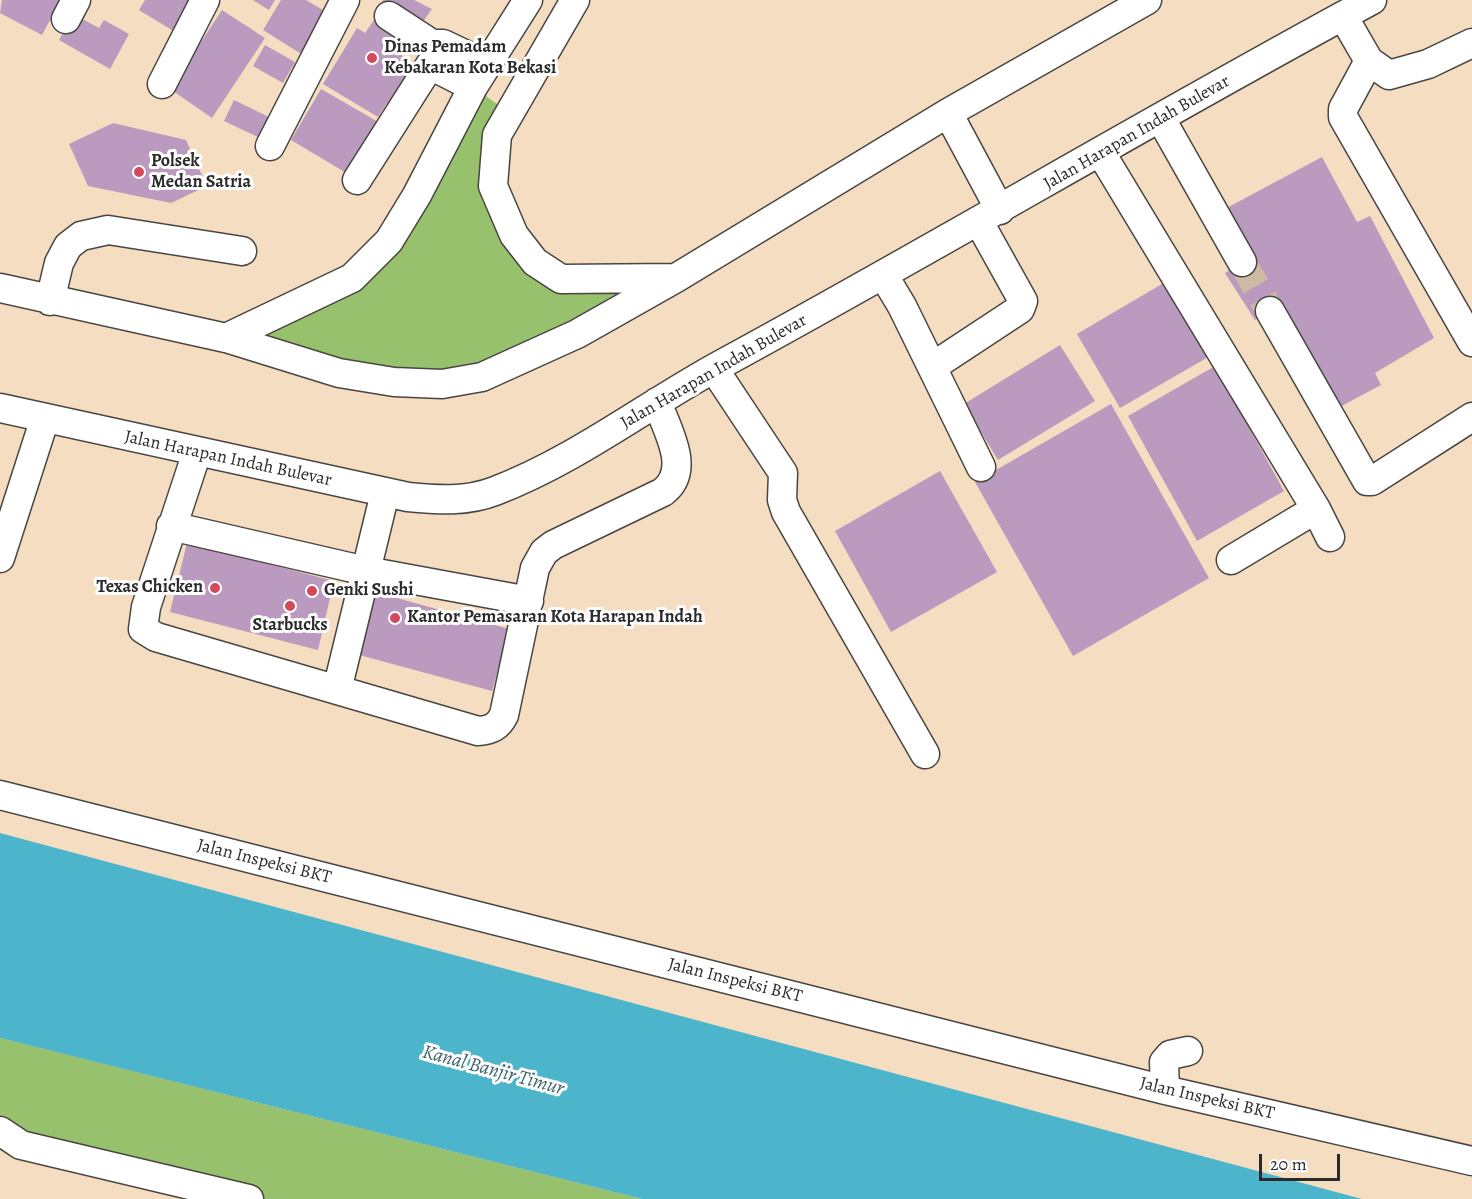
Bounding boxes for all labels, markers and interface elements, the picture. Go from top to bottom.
place label: Dinas Pemadam Kebakaran Kota Bekasi [384,37,556,80]
marker: Dinas Pemadam Kebakaran Kota Bekasi [365,51,379,65]
street label: Jalan Harapan Indah Bulevar [1040,71,1234,195]
place label: Polsek Medan Satria [151,151,251,194]
marker: Polsek Medan Satria [132,165,146,179]
street label: Jalan Harapan Indah Bulevar [617,310,811,434]
street label: Jalan Harapan Indah Bulevar [122,426,334,492]
place label: Texas Chicken [96,577,203,599]
place label: Genki Sushi [324,580,414,602]
marker: Texas Chicken [208,581,222,595]
marker: Genki Sushi [305,584,319,598]
marker: Starbucks [283,599,297,613]
place label: Kantor Pemasaran Kota Harapan Indah [407,607,703,629]
marker: Kantor Pemasaran Kota Harapan Indah [388,611,402,625]
place label: Starbucks [253,615,327,637]
street label: Jalan Inspeksi BKT [195,835,333,889]
street label: Jalan Inspeksi BKT [666,954,804,1008]
water label: Kanal Banjir Timur [420,1041,566,1101]
street label: Jalan Inspeksi BKT [1138,1073,1276,1125]
scale bar [1262,1142,1343,1180]
text: 20 m [1270,1152,1307,1176]

